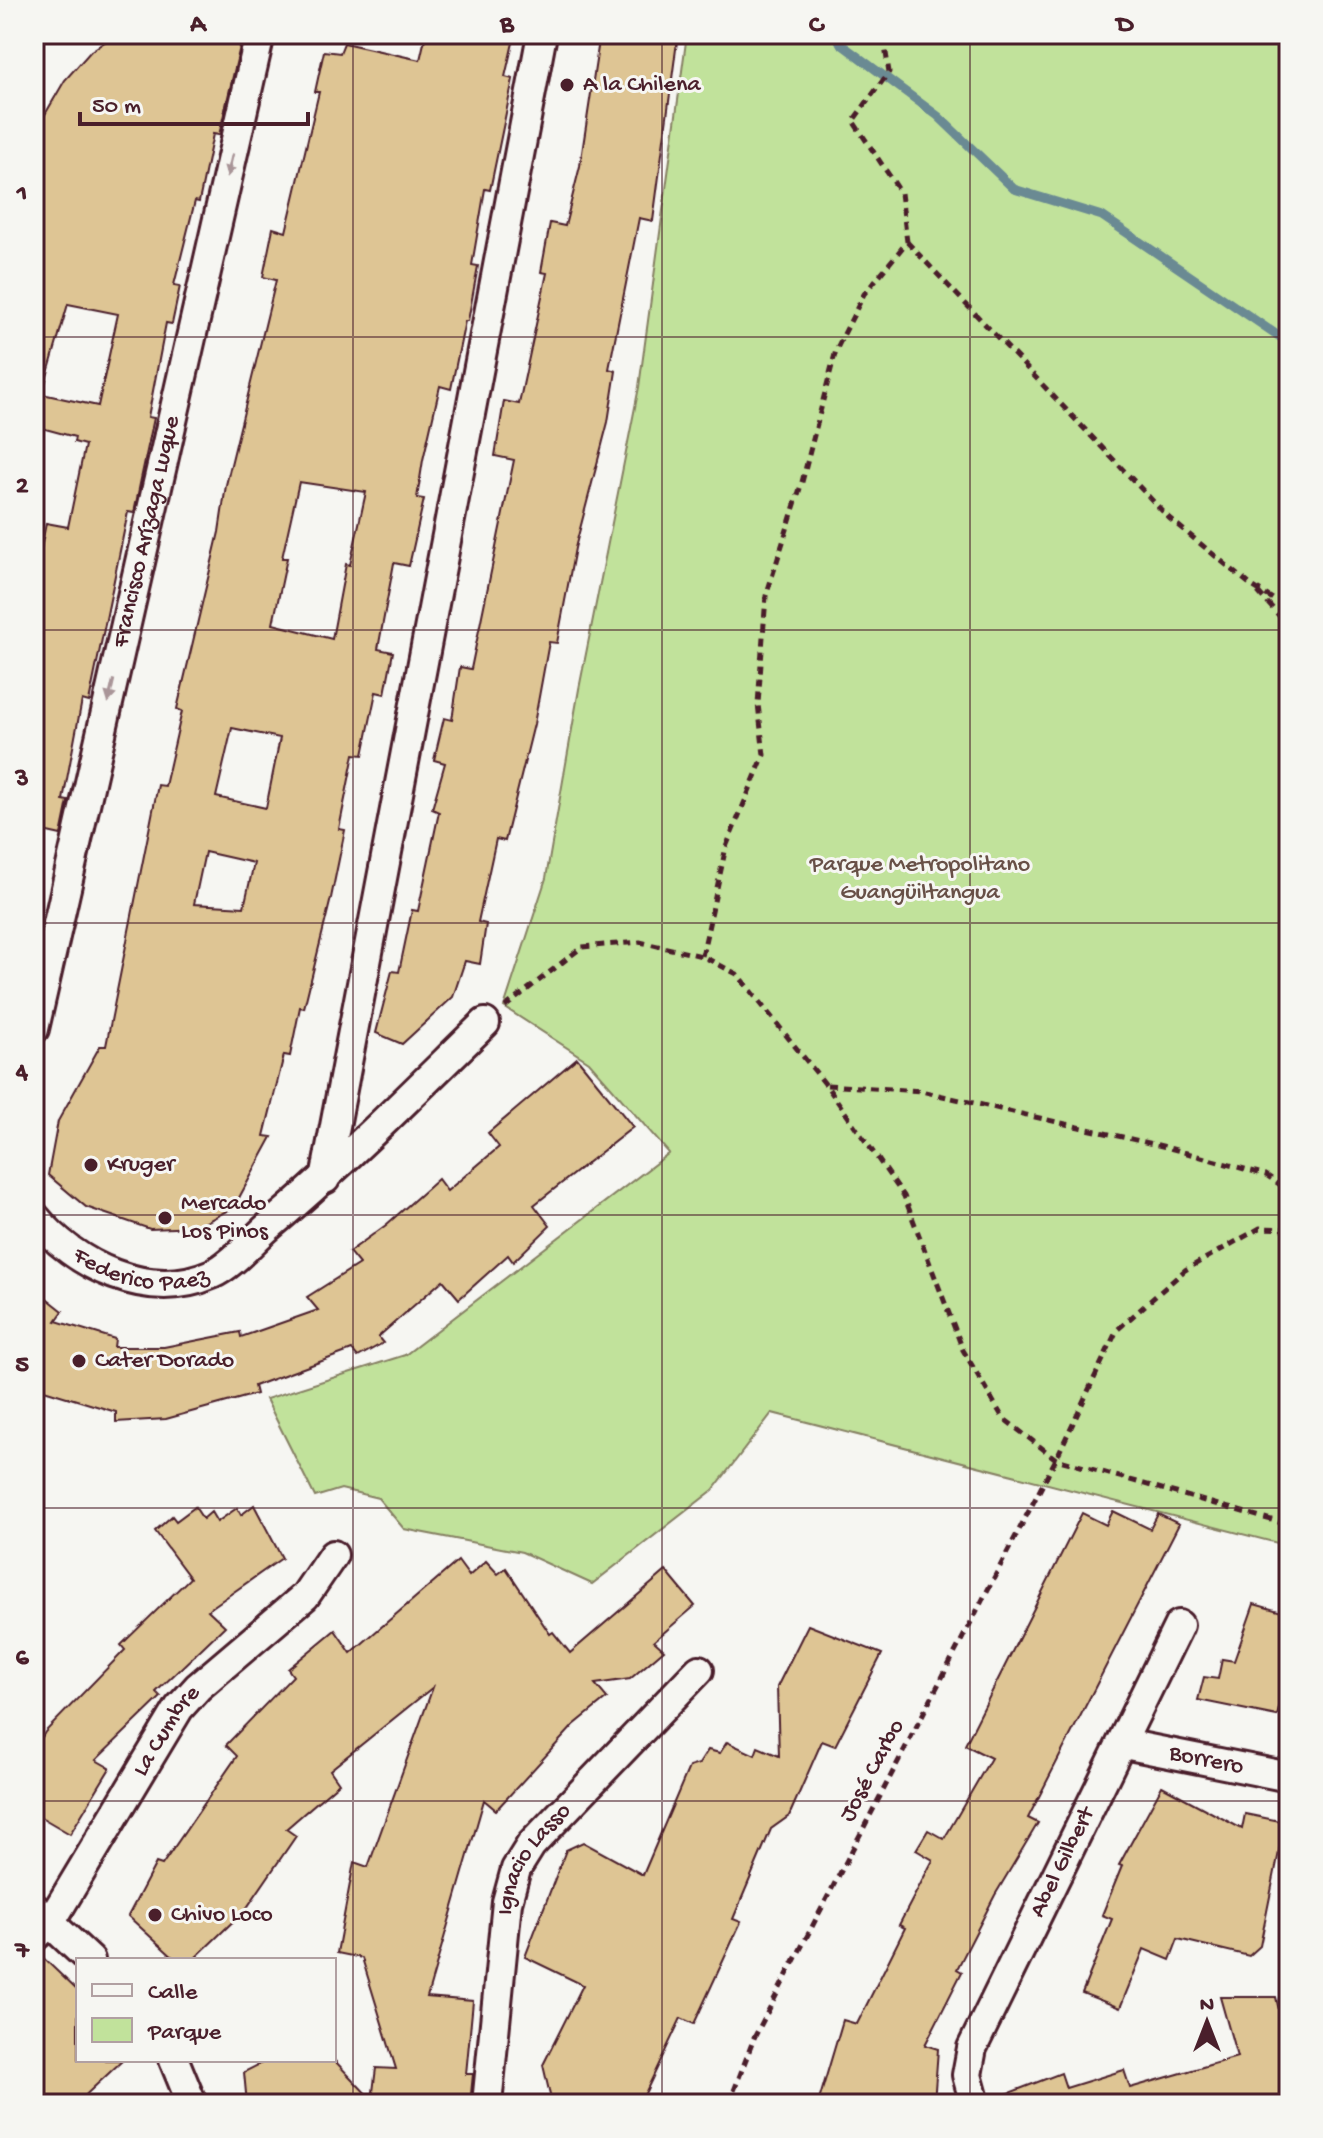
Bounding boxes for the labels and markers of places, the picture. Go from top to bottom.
place label: A la Chilena [583,71,701,100]
marker: A la Chilena [558,76,576,94]
place label: Kruger [107,1151,177,1180]
marker: Kruger [82,1156,100,1174]
place label: Mercado Los Pinos [181,1190,269,1247]
marker: Mercado Los Pinos [156,1209,174,1227]
place label: Cater Dorado [95,1347,234,1376]
marker: Cater Dorado [70,1352,88,1370]
place label: Chivo Loco [171,1901,273,1930]
marker: Chivo Loco [146,1906,164,1924]

